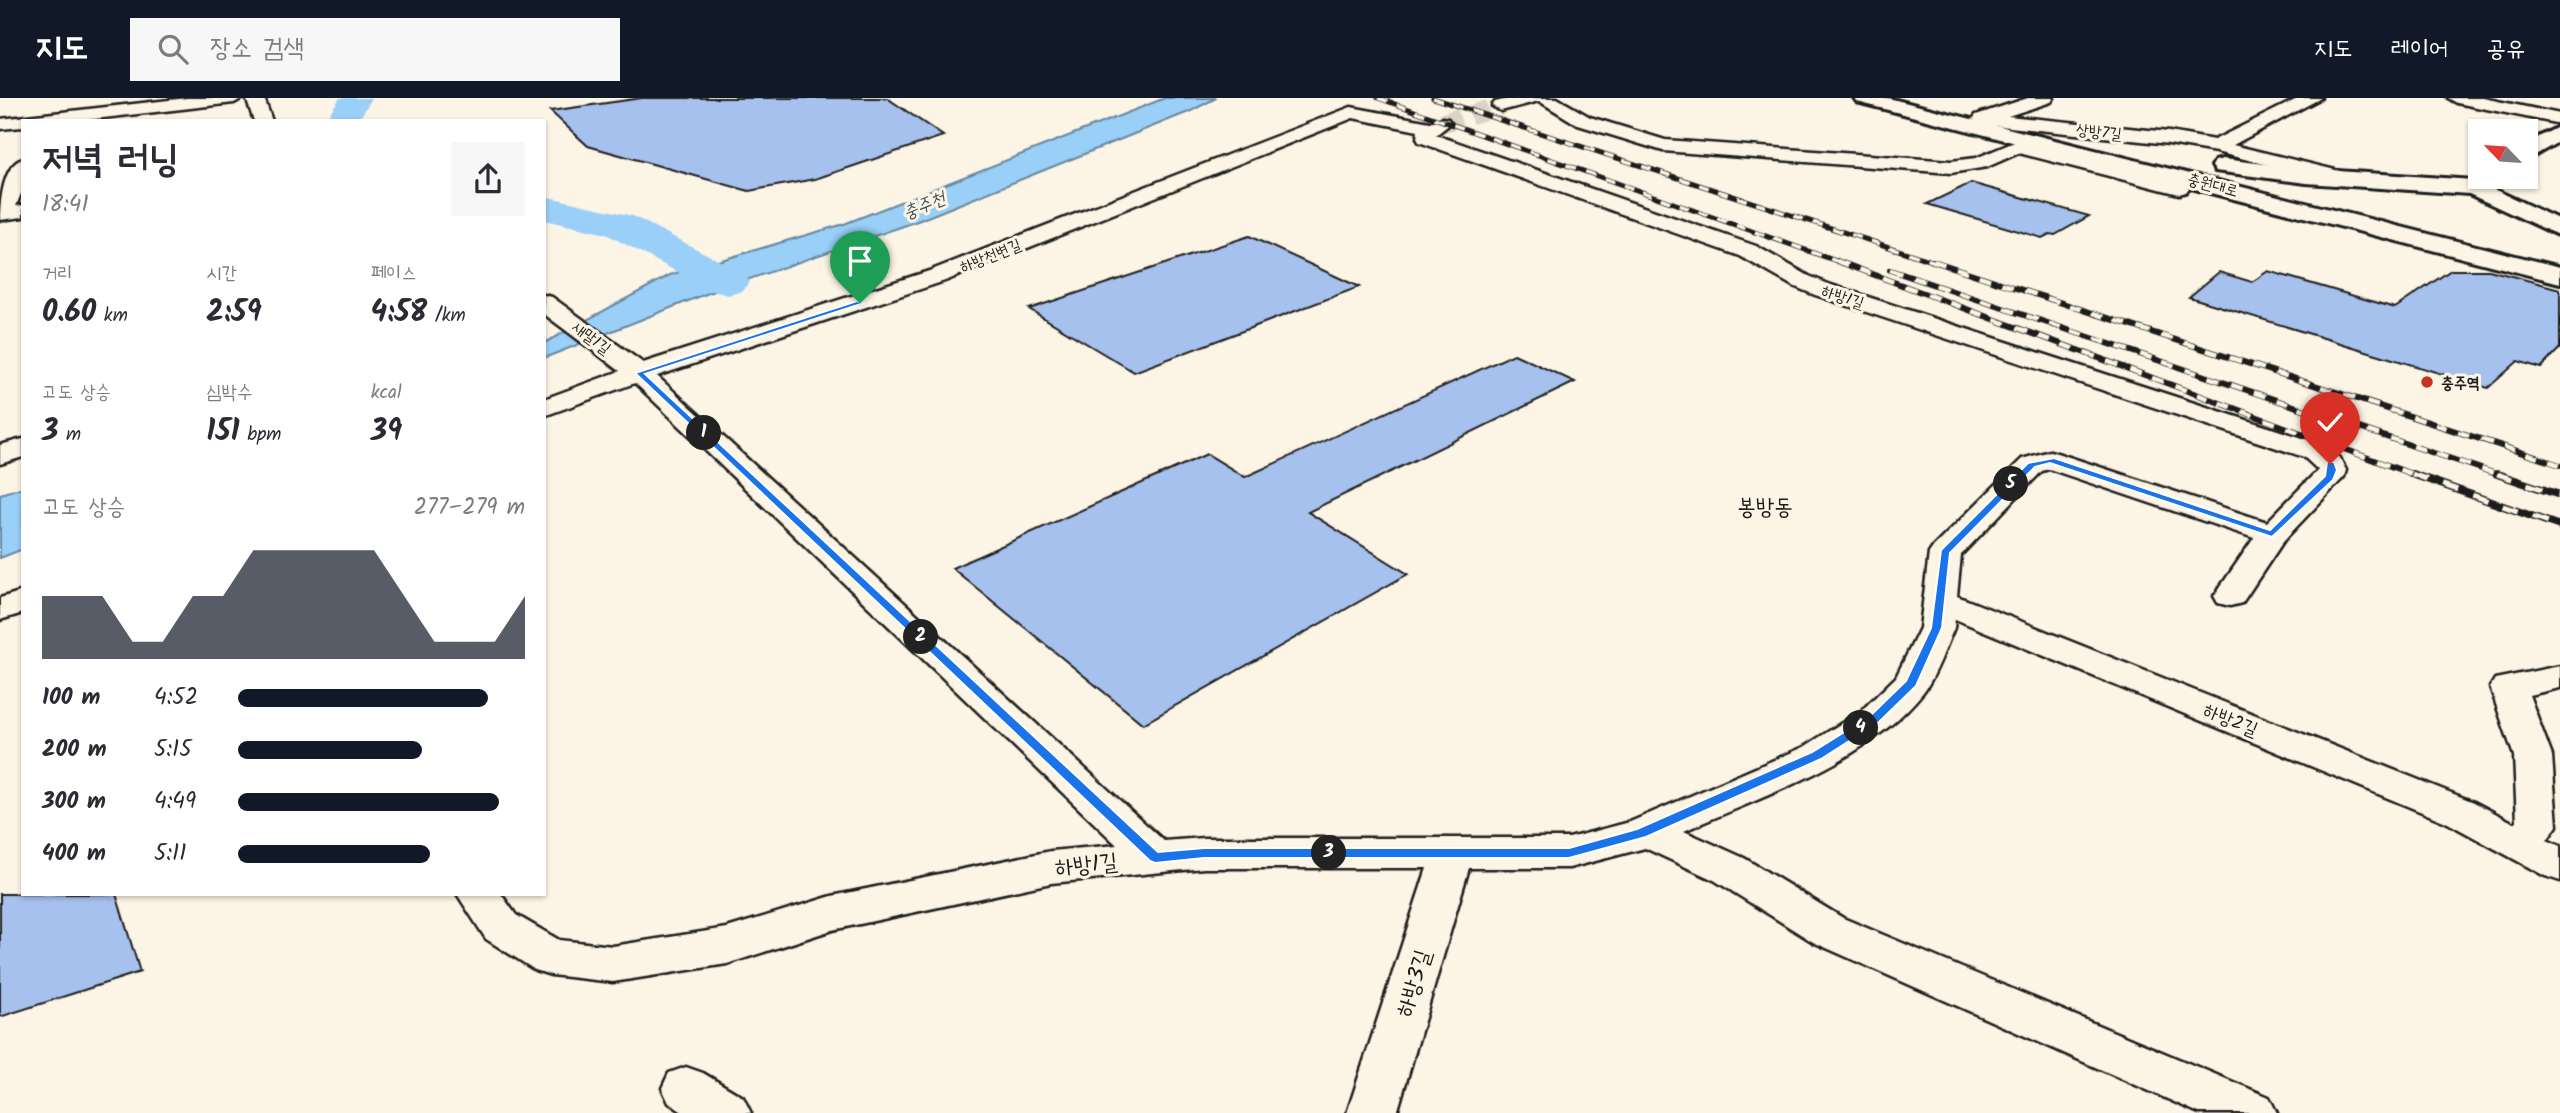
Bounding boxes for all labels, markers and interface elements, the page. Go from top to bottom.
search box [130,18,620,81]
text: 지도 [35,23,88,76]
text: 장소 검색 [210,28,304,70]
icon: search [154,30,192,68]
text: 지도 [2314,30,2352,69]
text: 레이어 [2390,30,2448,69]
text: 공유 [2486,30,2525,69]
street label: 상방7길 [2075,118,2123,147]
north arrow [2468,119,2538,189]
map controls [2468,119,2538,189]
text: 저녁 러닝 [42,131,179,191]
button: share [451,142,525,216]
street label: 충원대로 [2185,167,2241,204]
water label: 충주천 [899,184,952,228]
text: 18:41 [42,187,89,223]
pin [830,231,890,303]
street label: 하방천변길 [956,233,1025,280]
icon: arrive [841,242,879,280]
text: 거리 [42,259,73,289]
text: 시간 [206,259,237,289]
text: 페이스 [371,259,417,289]
street label: 하방1길 [1818,279,1867,316]
text: 0.60 [42,289,96,337]
text: 2:59 [206,289,262,337]
text: 4:58 [371,289,427,337]
text: km [96,301,128,331]
text: /km [427,301,466,331]
street label: 새말1길 [566,315,616,361]
place label: 충주역 [2441,371,2480,396]
marker: 충주역 [2419,374,2435,390]
text: 고도 상승 [42,378,111,408]
text: 심박수 [206,378,252,408]
text: kcal [371,378,402,408]
pin [2300,392,2360,464]
icon: check [2311,403,2349,441]
text: 3 [42,408,58,456]
text: 151 [206,408,240,456]
text: 39 [371,408,402,456]
pin: 1 [686,416,722,450]
text: 1 [701,417,706,447]
text: m [58,420,81,450]
text: bpm [240,420,281,450]
pin: 5 [1994,466,2028,502]
text: 5 [2006,468,2015,498]
text: 고도 상승 [42,490,125,526]
text: 277–279 m [414,490,525,526]
district label: 봉방동 [1737,490,1793,526]
pin: 2 [904,620,939,654]
text: 2 [915,621,926,651]
text: 100 m [42,680,100,716]
text: 4:52 [154,680,198,716]
street label: 하방2길 [2198,696,2262,745]
pin: 4 [1843,710,1878,746]
text: 4 [1855,712,1866,742]
text: 200 m [42,732,107,768]
text: 5:15 [154,732,192,768]
text: 300 m [42,784,106,820]
text: 4:49 [154,784,196,820]
text: 400 m [42,836,106,872]
text: 5:11 [154,836,186,872]
pin: 3 [1312,836,1346,870]
text: 3 [1323,837,1334,867]
street label: 하방1길 [1053,845,1119,887]
street label: 하방3길 [1388,945,1442,1022]

